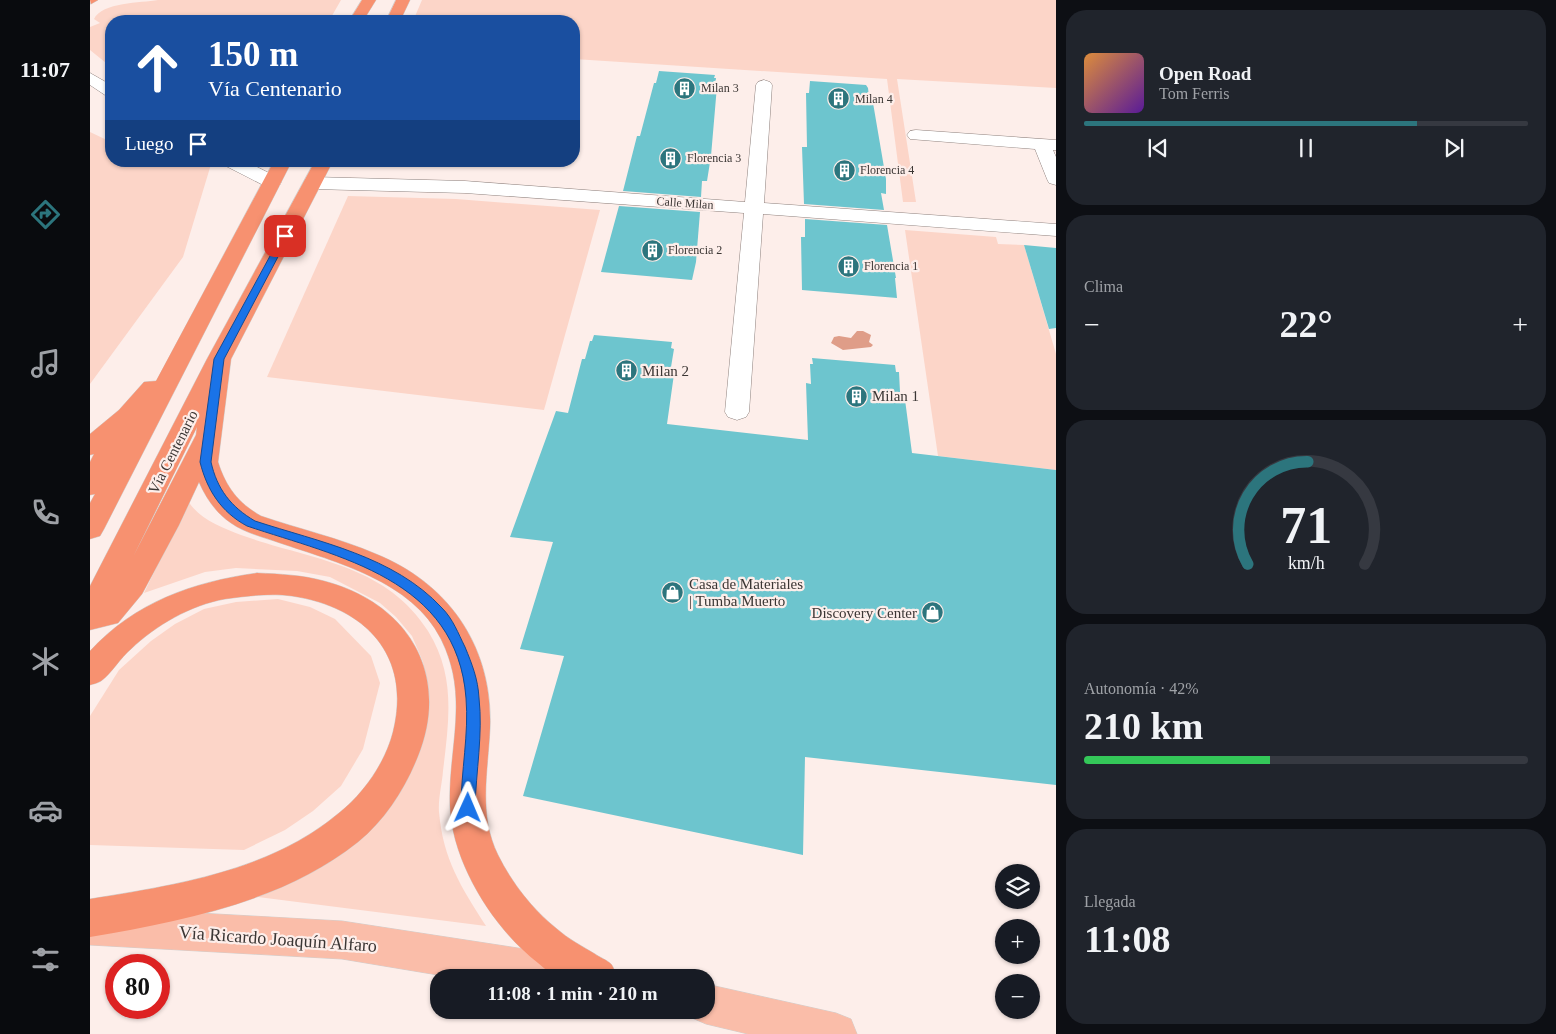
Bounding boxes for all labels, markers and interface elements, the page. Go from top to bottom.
icon: ahead [125,35,190,100]
text: 150 m [208,35,298,74]
text: 11:07 [20,57,70,82]
text: Open Road [1159,63,1251,84]
text: Vía Centenario [208,76,342,101]
building icon: Milan 3 [673,76,697,100]
place label: Milan 3 [701,81,739,95]
text: Tom Ferris [1159,85,1229,102]
building icon: Milan 4 [827,87,851,111]
place label: Milan 4 [855,92,893,106]
icon: arrive [184,130,212,158]
text: Luego [125,133,174,154]
icon: previous [1144,134,1172,162]
icon: pause [1292,134,1320,162]
icon: next [1440,134,1468,162]
building icon: Florencia 3 [659,146,683,170]
place label: Florencia 3 [687,151,741,165]
building icon: Florencia 4 [832,158,856,182]
place label: Florencia 4 [860,163,914,177]
street label: Calle Milan [656,194,714,212]
icon: directions [28,197,63,232]
pin [264,215,306,257]
icon: arrive [271,222,299,250]
building icon: Florencia 2 [640,238,664,262]
place label: Florencia 2 [668,243,722,257]
building icon: Florencia 1 [836,254,860,278]
place label: Florencia 1 [864,259,918,273]
text: Clima [1084,278,1123,295]
text: 22° [1279,303,1333,345]
text: − [1084,309,1100,340]
text: + [1512,309,1528,340]
icon: music [28,346,63,381]
building icon: Milan 2 [614,359,638,383]
place label: Milan 2 [642,363,689,379]
building icon: Milan 1 [844,384,868,408]
place label: Milan 1 [872,388,919,404]
street label: Vía Centenario [145,408,201,496]
icon: phone [28,495,63,530]
text: 71 [1280,497,1332,554]
text: km/h [1288,553,1324,573]
place label: Casa de Materiales | Tumba Muerto [689,576,803,609]
shop icon: Casa de Materiales | Tumba Muerto [661,581,685,605]
shop icon: Discovery Center [921,601,945,625]
place label: Discovery Center [812,605,917,621]
icon: climate [28,644,63,679]
text: Autonomía · 42% [1084,680,1199,697]
text: 210 km [1084,705,1203,747]
position arrow [441,781,493,833]
icon: car [28,793,63,828]
map controls [995,864,1040,1019]
button: layers [995,864,1040,909]
text: Llegada [1084,893,1136,910]
text: 11:08 [1084,918,1171,960]
button: + [995,919,1040,964]
street label: Vía Ricardo Joaquín Alfaro [178,922,378,956]
icon: filters [28,942,63,977]
speed limit sign: 80 [105,954,170,1019]
button: − [995,974,1040,1019]
text: 11:08 · 1 min · 210 m [488,983,657,1004]

